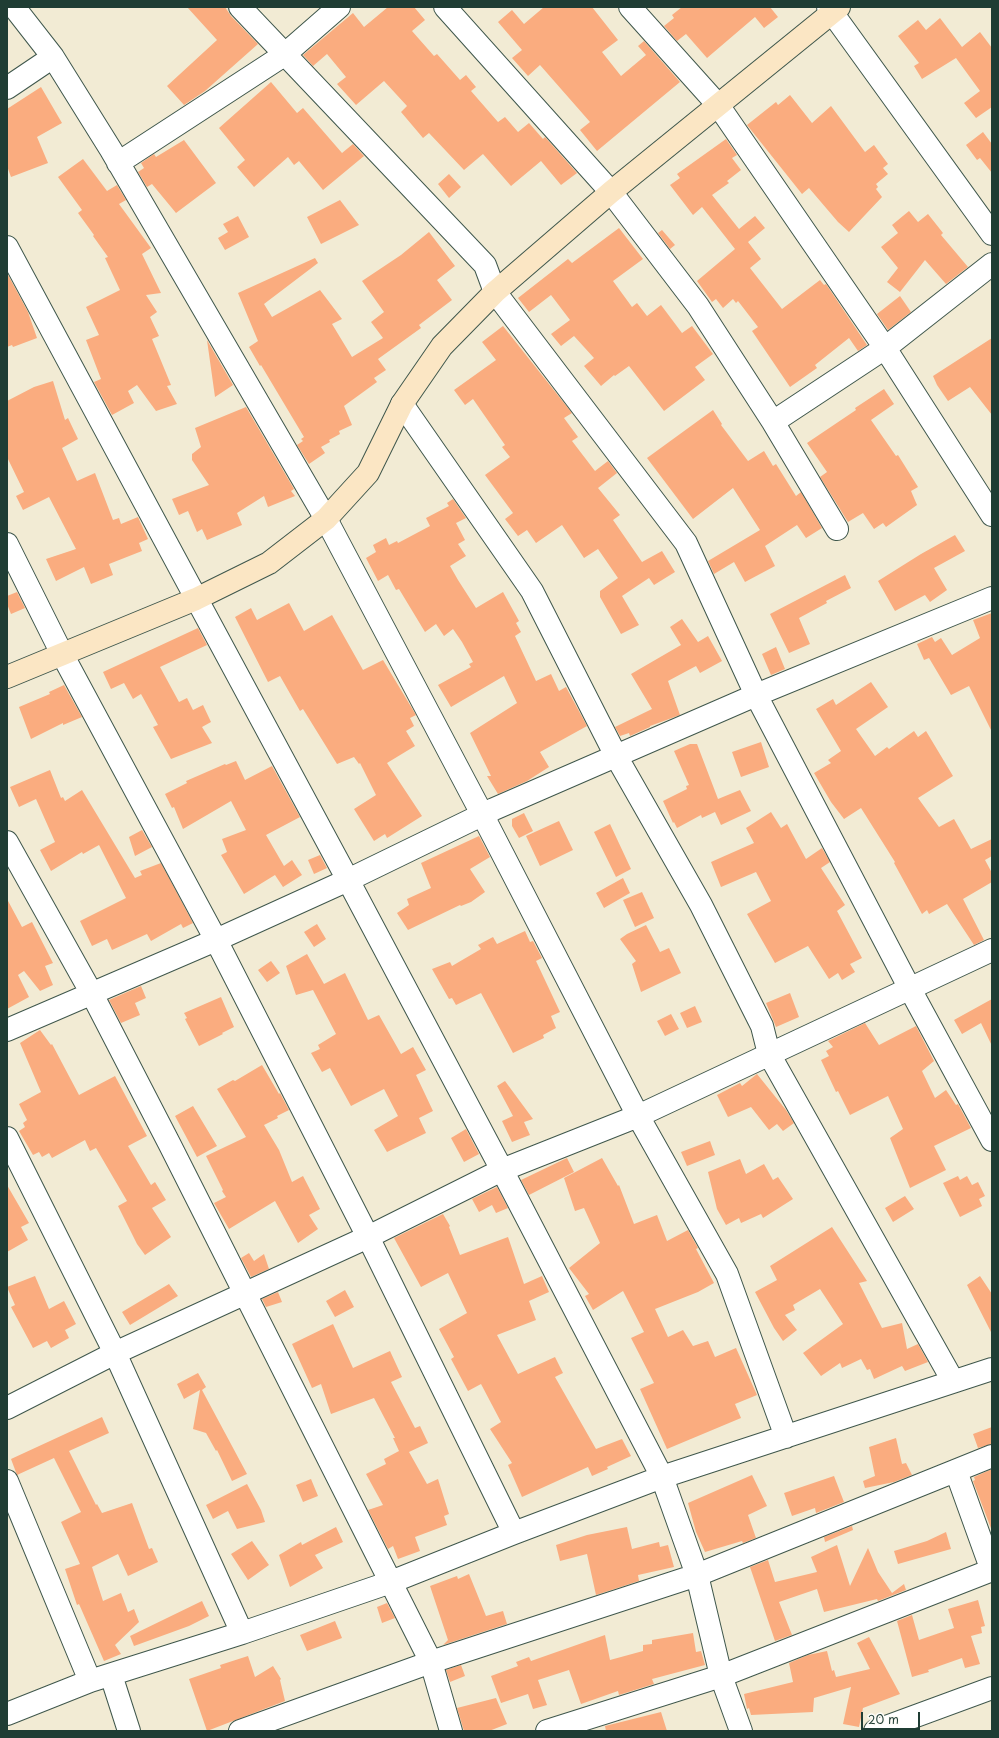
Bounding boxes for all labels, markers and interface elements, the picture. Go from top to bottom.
scale bar [863,1704,922,1730]
text: 20 m [868,1710,899,1728]

